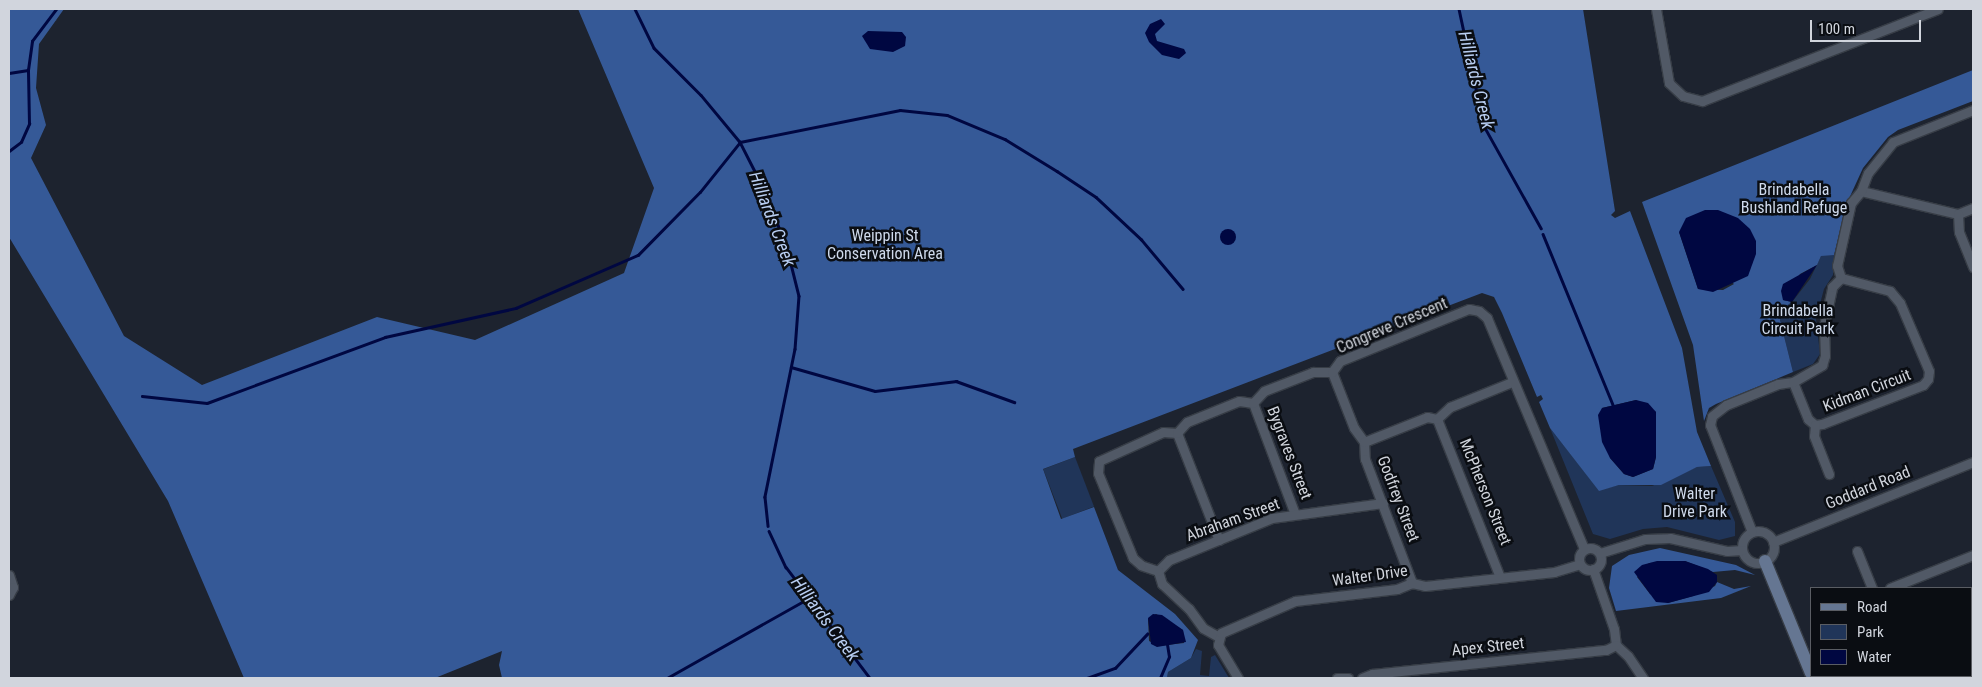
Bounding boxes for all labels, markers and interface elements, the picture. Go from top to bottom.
scale bar [1812,10,1923,42]
text: 100 m [1818,20,1855,38]
water label: Hilliards Creek [1453,29,1499,131]
water label: Hilliards Creek [744,168,800,270]
park label: Brindabella Bushland Refuge [1741,180,1847,218]
park label: Weippin St Conservation Area [827,226,943,264]
street label: Congreve Crescent [1334,294,1450,358]
park label: Brindabella Circuit Park [1761,301,1835,339]
street label: Kidman Circuit [1820,365,1914,417]
street label: Bygraves Street [1262,404,1316,502]
street label: McPherson Street [1455,436,1515,548]
street label: Godfrey Street [1373,453,1423,545]
street label: Goddard Road [1823,462,1913,514]
park label: Walter Drive Park [1663,484,1727,522]
street label: Abraham Street [1184,494,1282,546]
street label: Walter Drive [1331,561,1409,591]
water label: Hilliards Creek [786,572,864,666]
legend [1810,587,1972,677]
text: Road [1857,598,1887,616]
text: Park [1857,623,1884,641]
street label: Apex Street [1451,634,1525,660]
text: Water [1857,648,1891,666]

